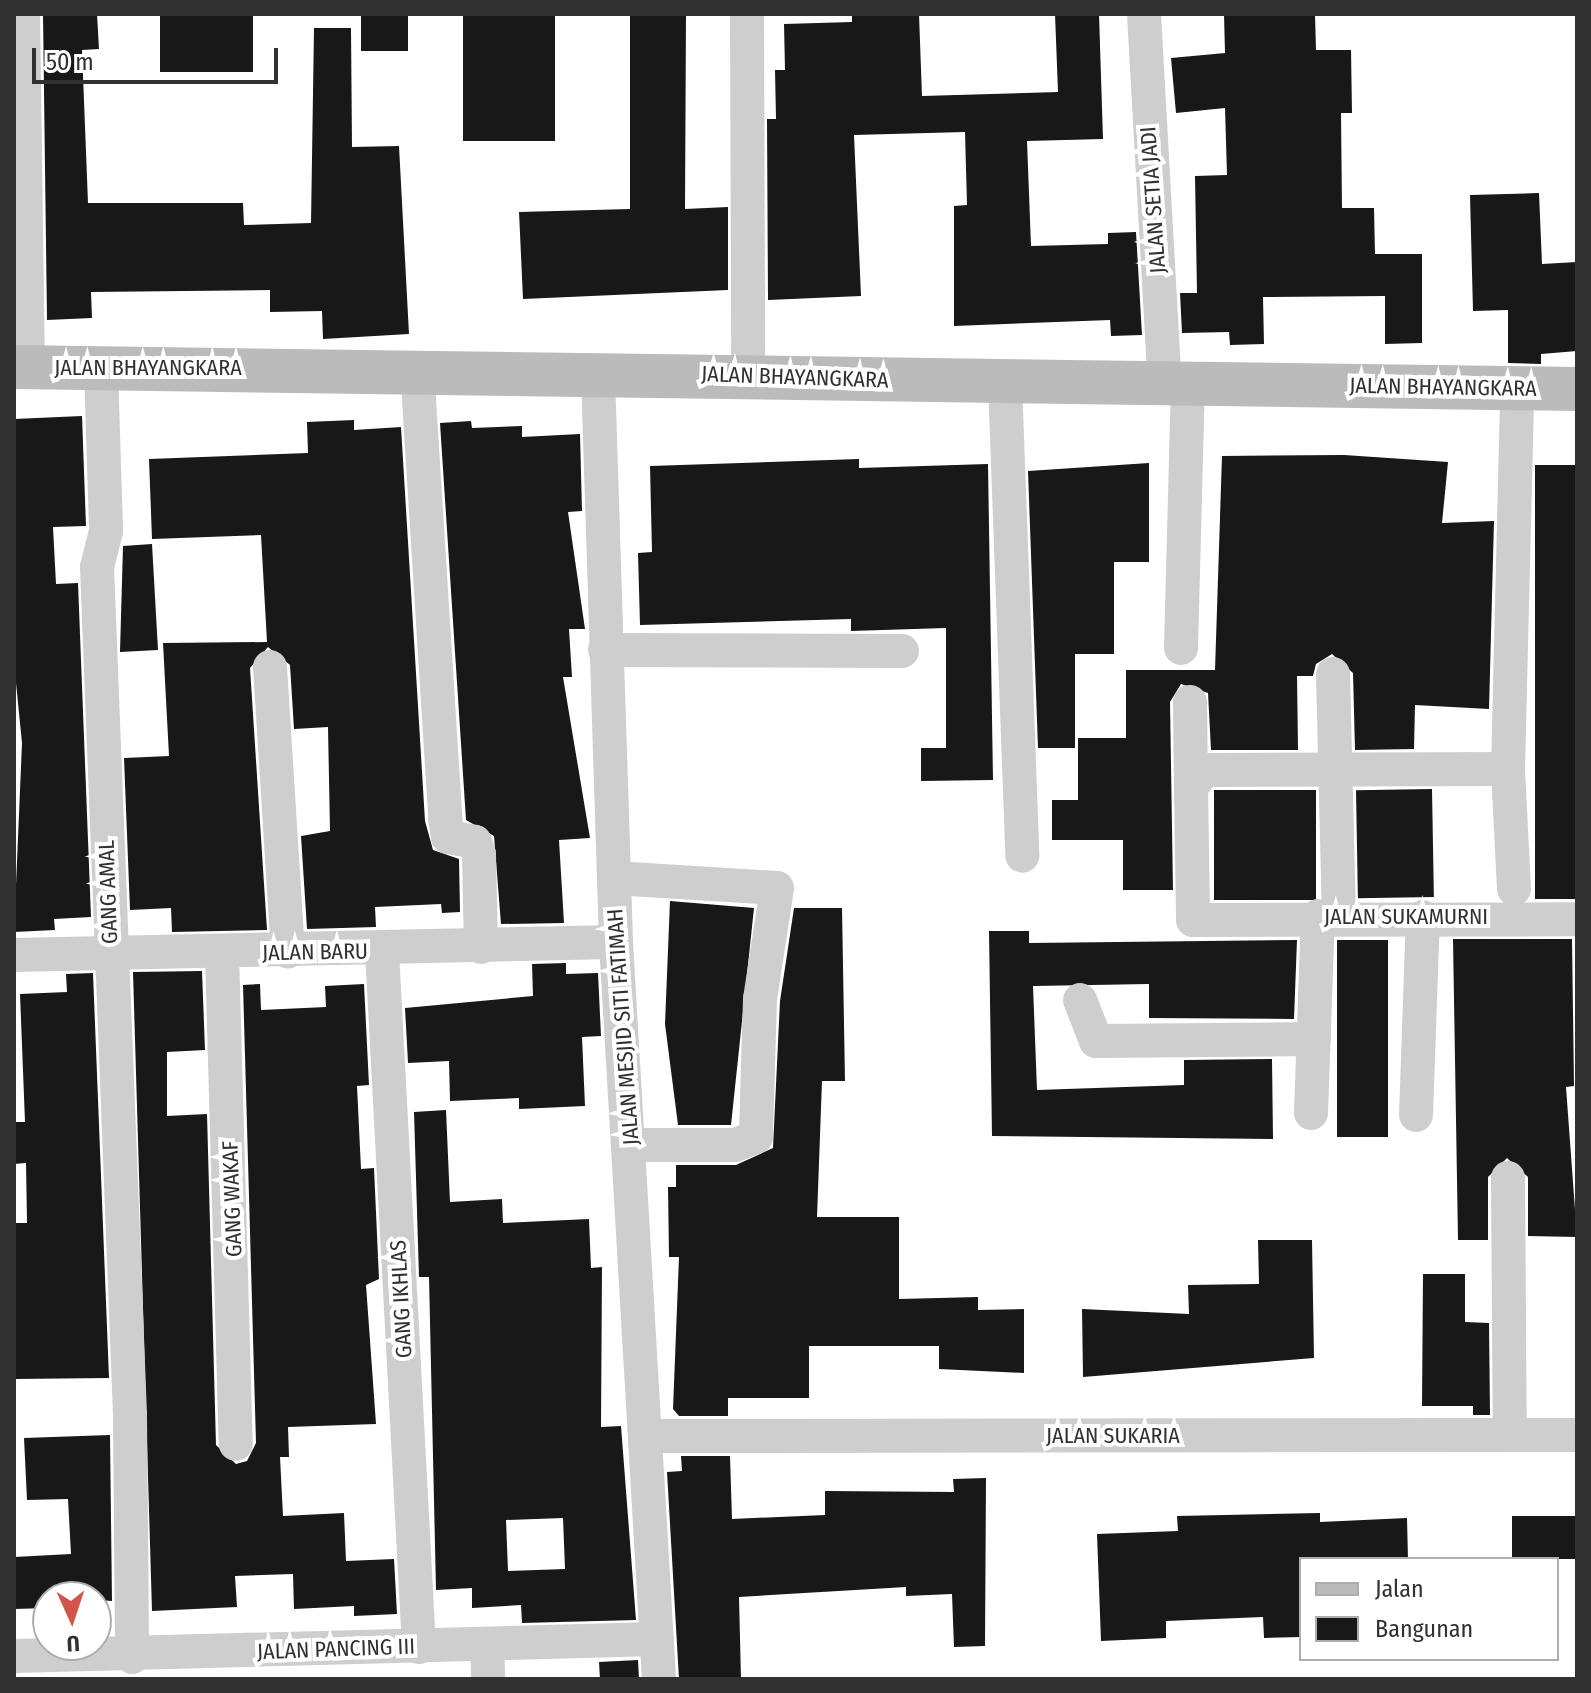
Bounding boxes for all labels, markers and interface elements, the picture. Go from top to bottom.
scale bar [36,32,282,82]
text: 50 m [46,48,94,76]
street label: JALAN SETIA JADI [1135,126,1171,274]
street label: JALAN BHAYANGKARA [54,355,242,381]
street label: JALAN BHAYANGKARA [701,361,889,393]
street label: JALAN BHAYANGKARA [1349,372,1537,402]
street label: GANG AMAL [93,840,123,944]
street label: JALAN SUKAMURNI [1324,904,1488,930]
street label: JALAN MESJID SITI FATIMAH [602,908,644,1146]
street label: JALAN BARU [262,938,368,966]
street label: GANG WAKAF [217,1140,247,1258]
street label: GANG IKHLAS [385,1239,417,1359]
street label: JALAN SUKARIA [1046,1423,1180,1449]
legend [1299,1557,1559,1661]
text: Jalan [1375,1575,1424,1603]
north arrow [32,1581,112,1661]
text: Bangunan [1375,1615,1473,1643]
text: U [66,1630,80,1657]
street label: JALAN PANCING III [257,1633,415,1665]

